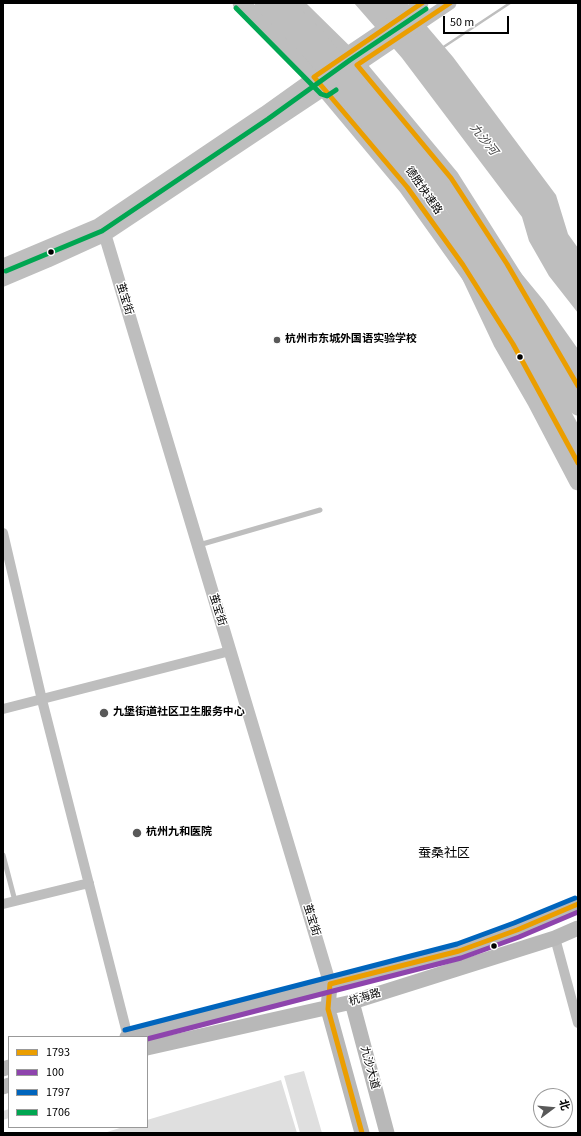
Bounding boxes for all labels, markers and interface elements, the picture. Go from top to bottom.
scale bar [445,8,511,34]
text: 50 m [450,14,474,31]
water label: 九沙河 [466,121,500,159]
street label: 德胜快速路 [402,165,444,217]
unlabelled marker [46,247,56,257]
street label: 茧宝街 [113,281,135,317]
place label: 杭州市东城外国语实验学校 [285,333,417,347]
marker: 杭州市东城外国语实验学校 [272,335,282,345]
unlabelled marker [515,352,525,362]
street label: 茧宝街 [206,592,228,628]
place label: 九堡街道社区卫生服务中心 [113,706,245,720]
marker: 九堡街道社区卫生服务中心 [98,707,110,719]
place label: 杭州九和医院 [146,826,212,840]
marker: 杭州九和医院 [131,827,143,839]
district label: 蚕桑社区 [418,846,470,862]
street label: 茧宝街 [300,902,322,938]
unlabelled marker [489,941,499,951]
street label: 杭海路 [347,987,383,1009]
legend [8,1036,148,1128]
text: 1793 [46,1044,70,1061]
street label: 九沙大道 [357,1045,381,1091]
text: 100 [46,1064,64,1081]
text: 1797 [46,1084,70,1101]
north arrow [533,1088,573,1128]
text: 北 [555,1097,573,1112]
text: 1706 [46,1104,70,1121]

